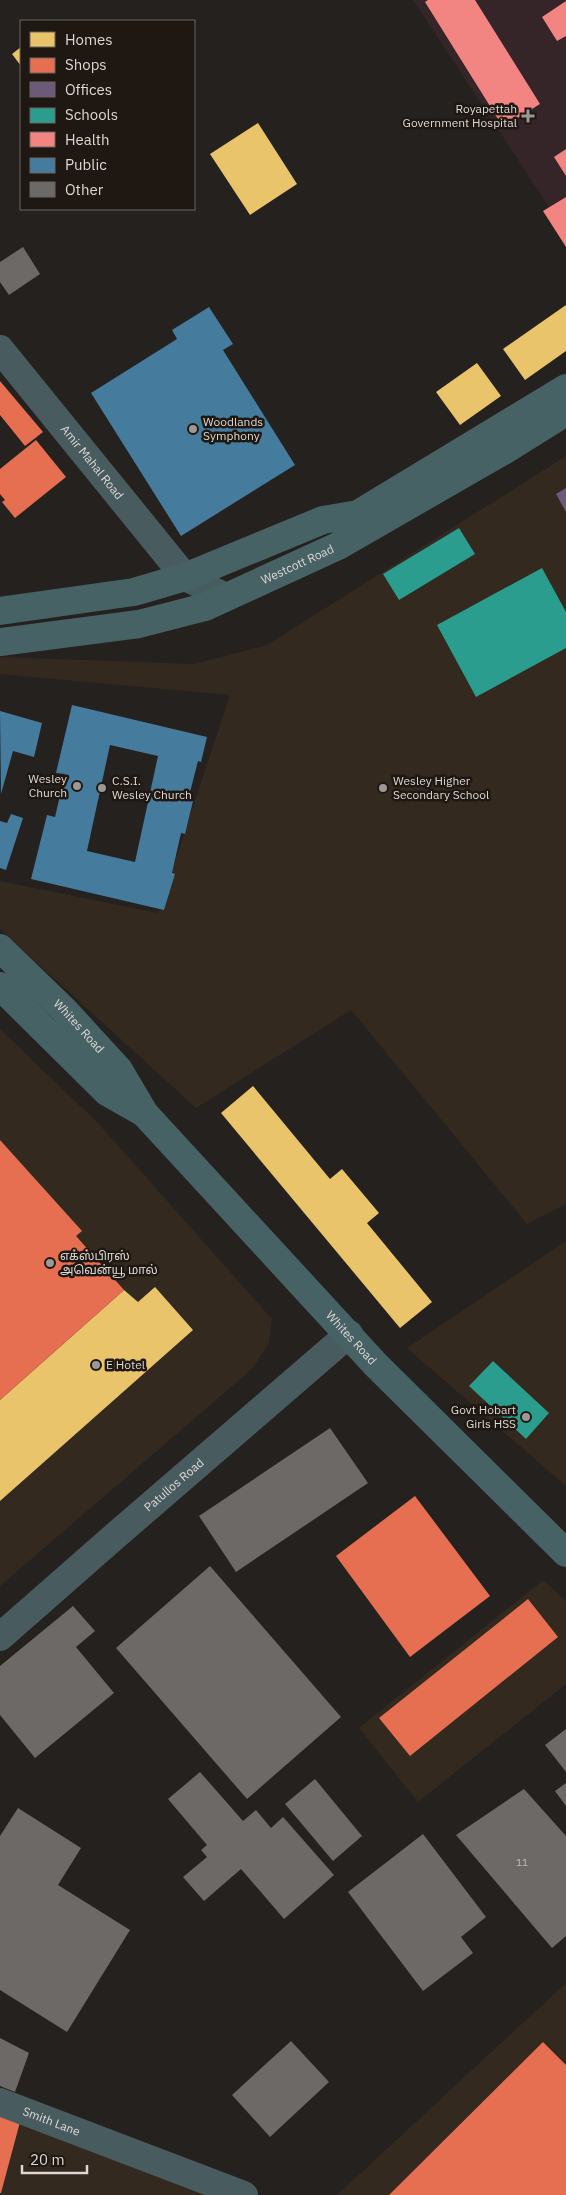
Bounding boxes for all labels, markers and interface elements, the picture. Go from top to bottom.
legend [20,20,195,210]
text: Homes [65,30,113,49]
text: Shops [65,55,107,74]
text: Offices [65,80,112,99]
place label: Royapettah Government Hospital [403,101,517,130]
text: Schools [65,105,118,124]
marker: Royapettah Government Hospital [521,109,535,123]
text: Health [65,130,110,149]
text: Public [65,155,107,174]
text: Other [65,180,104,199]
place label: Woodlands Symphony [203,414,263,443]
street label: Amir Mahal Road [58,422,127,502]
marker: Woodlands Symphony [187,423,199,435]
street label: Westcott Road [258,541,336,587]
place label: Wesley Church [28,771,67,800]
place label: C.S.I. Wesley Church [112,773,192,802]
place label: Wesley Higher Secondary School [393,773,489,802]
marker: Wesley Church [71,780,83,792]
marker: C.S.I. Wesley Church [96,782,108,794]
marker: Wesley Higher Secondary School [377,782,389,794]
street label: Whites Road [51,996,108,1056]
place label: எக்ஸ்பிரஸ் அவென்யூ மால் [60,1248,158,1278]
marker: எக்ஸ்பிரஸ் அவென்யூ மால் [44,1257,56,1269]
street label: Whites Road [323,1308,380,1368]
place label: E Hotel [106,1357,145,1372]
marker: E Hotel [90,1359,102,1371]
place label: Govt Hobart Girls HSS [451,1402,516,1431]
marker: Govt Hobart Girls HSS [520,1411,532,1423]
street label: Patullos Road [141,1455,207,1515]
house number: 11 [516,1856,528,1869]
street label: Smith Lane [21,2103,83,2139]
scale bar [22,2142,88,2174]
text: 20 m [30,2150,65,2169]

